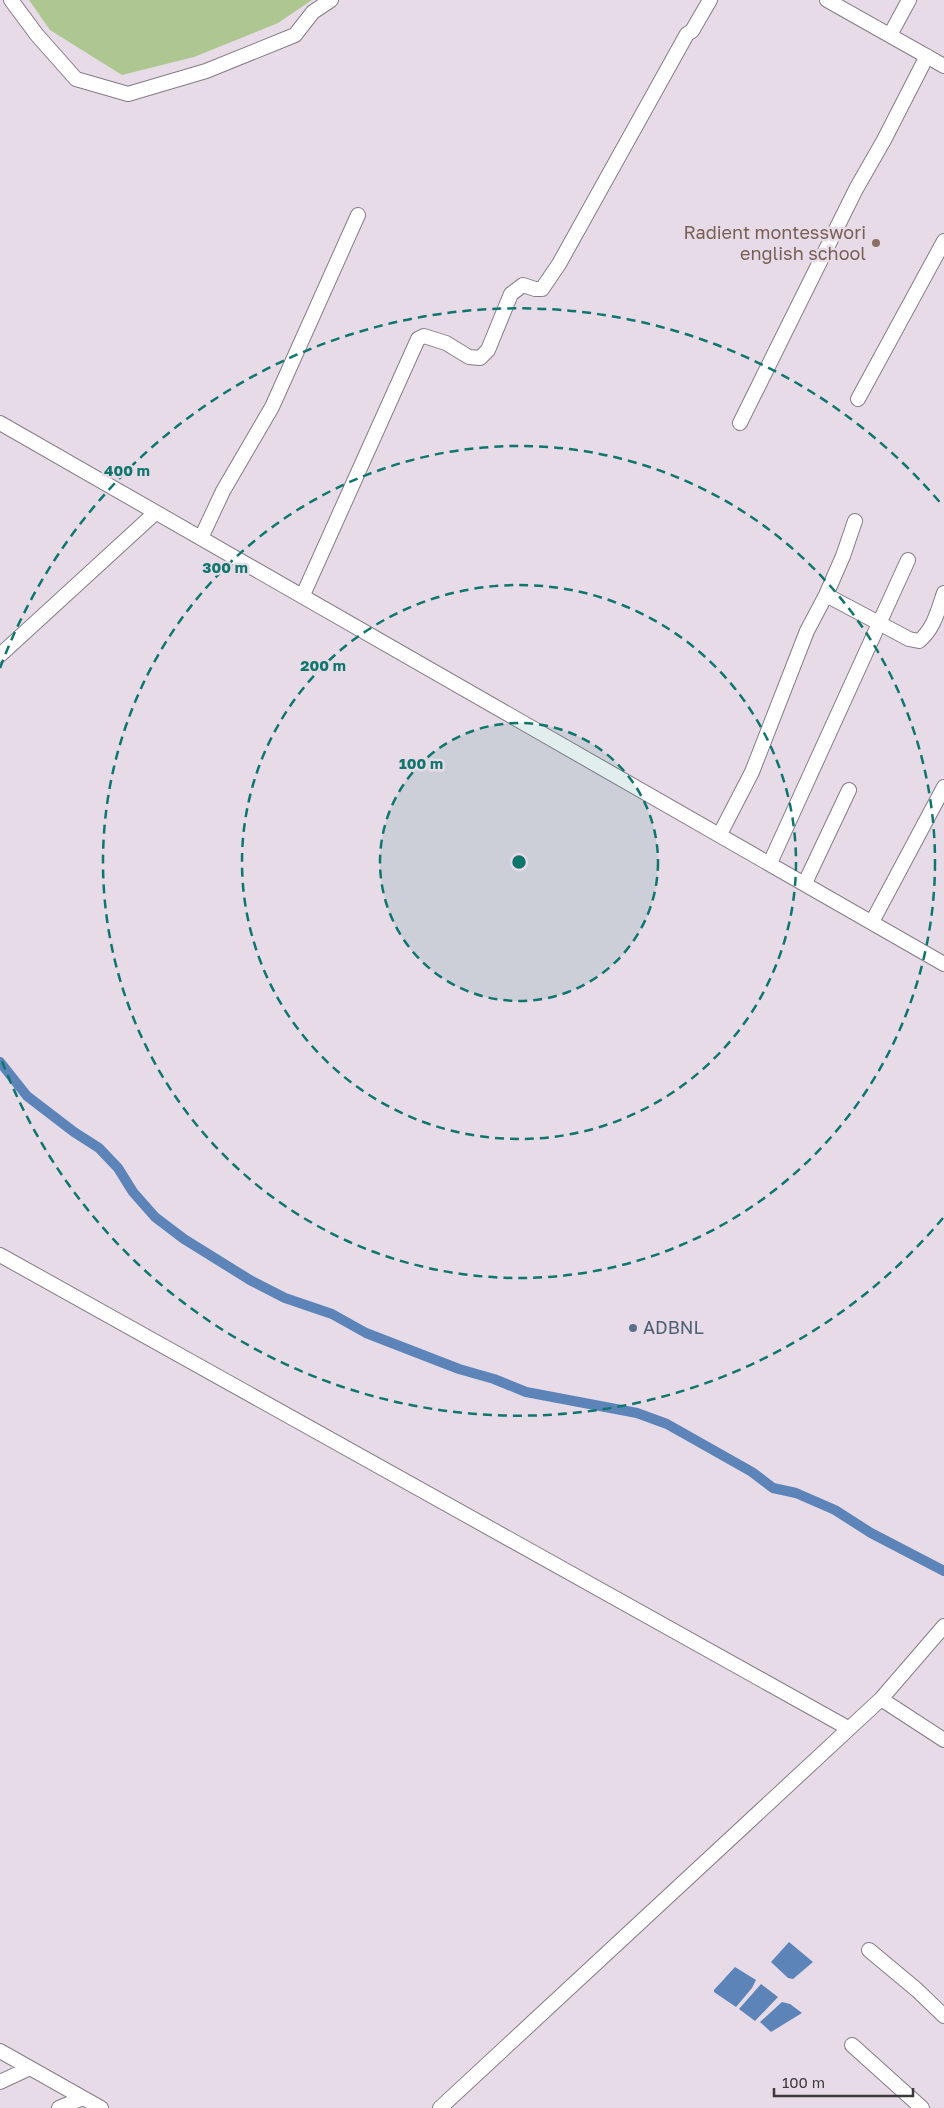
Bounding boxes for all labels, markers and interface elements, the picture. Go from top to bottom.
place label: Radient montesswori english school [683,221,866,264]
marker: Radient montesswori english school [870,237,882,249]
text: 400 m [104,461,150,479]
text: 300 m [202,558,248,576]
text: 200 m [300,656,346,674]
text: 100 m [399,754,443,772]
centre of rings [510,853,528,871]
place label: ADBNL [643,1316,704,1338]
marker: ADBNL [627,1322,639,1334]
scale bar [774,2066,913,2098]
text: 100 m [782,2073,825,2091]

